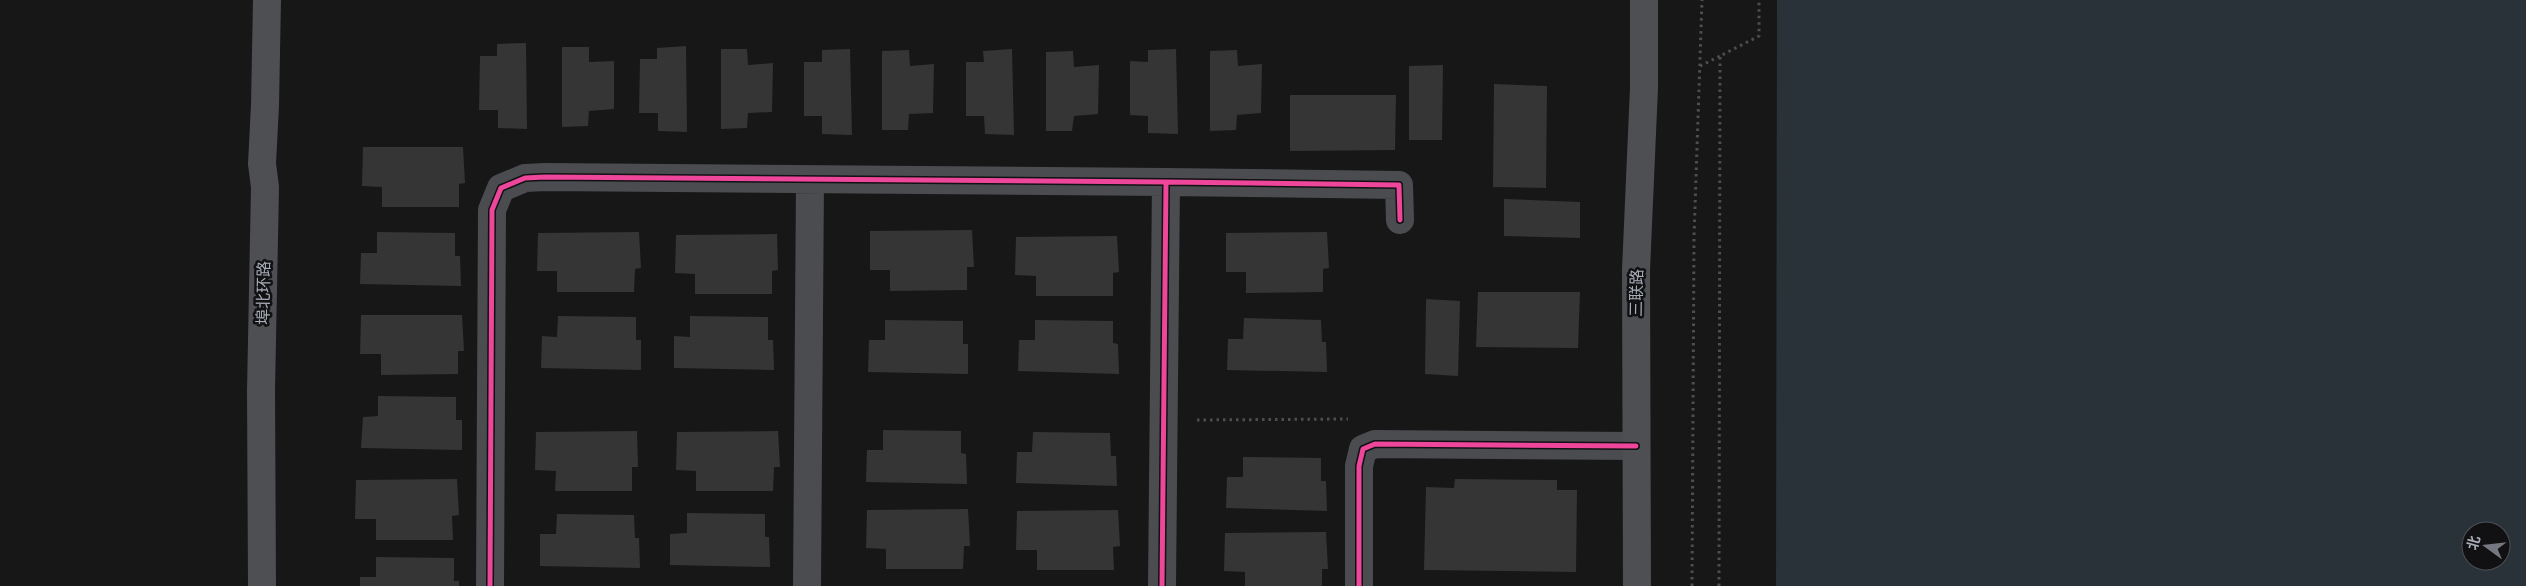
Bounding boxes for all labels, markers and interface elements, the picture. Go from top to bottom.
street label: 埠北环路 [253,261,275,325]
street label: 三联路 [1627,269,1647,317]
north arrow [2461,521,2511,571]
text: 北 [2464,534,2484,552]

